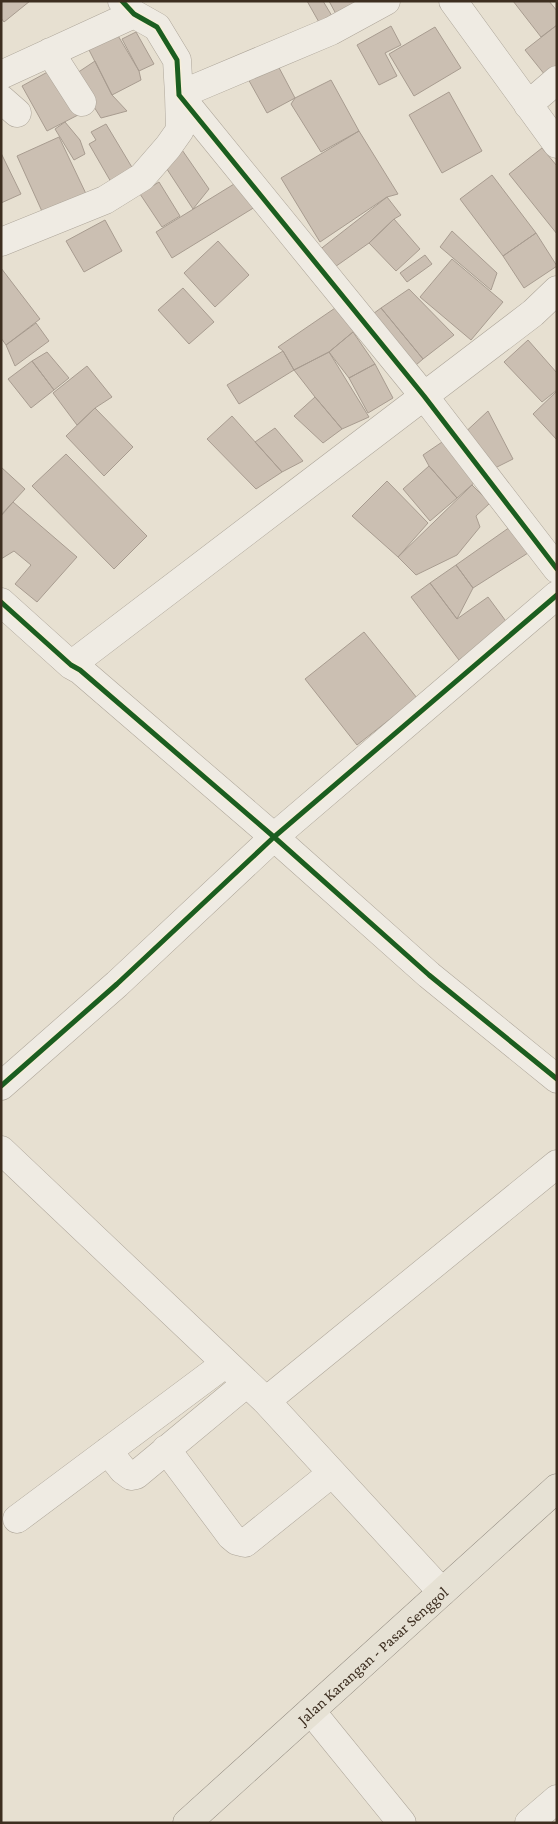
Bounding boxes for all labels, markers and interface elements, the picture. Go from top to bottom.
street label: Jalan Karangan - Pasar Senggol [293,1583,451,1730]

